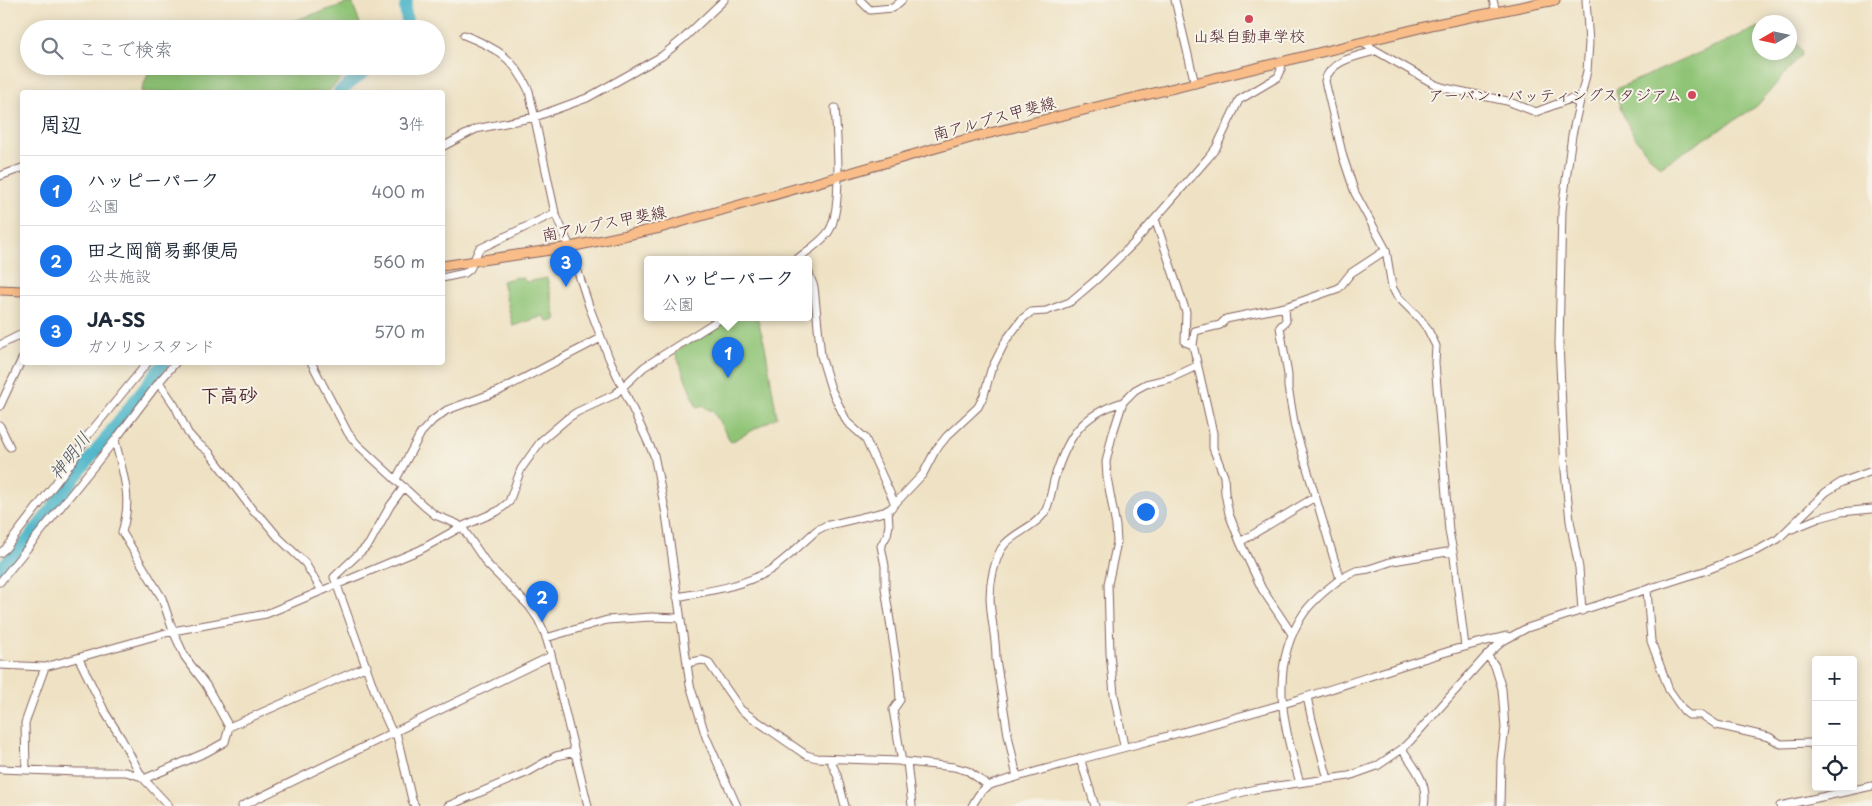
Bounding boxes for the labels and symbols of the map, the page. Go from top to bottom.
marker: 山梨自動車学校 [1243,13,1255,25]
north arrow [1752,15,1797,60]
place label: 山梨自動車学校 [1193,23,1305,47]
place label: アーバン・バッティングスタジアム [1428,82,1682,106]
street label: 南アルプス甲斐線 [930,89,1058,145]
marker: アーバン・バッティングスタジアム [1686,89,1698,101]
street label: 南アルプス甲斐線 [539,198,668,246]
pin: 3 [550,246,582,287]
pin: 1 [712,337,744,378]
district label: 下高砂 [200,380,258,408]
water label: 神明川 [42,425,96,485]
your location [1133,499,1159,525]
pin: 2 [526,581,558,622]

